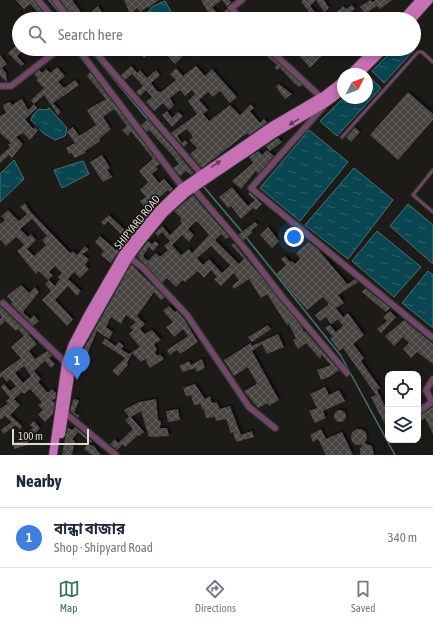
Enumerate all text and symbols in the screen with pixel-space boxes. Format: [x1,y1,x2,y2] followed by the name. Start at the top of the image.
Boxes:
[12,12,421,56] search box
[26,23,48,45] icon: search
[58,26,123,43] text: Search here
[337,68,373,104] north arrow
[288,118,300,125] one-way arrow
[211,160,222,168] one-way arrow
[112,193,162,251] street label: SHIPYARD ROAD
[284,227,304,247] your location
[64,347,90,380] pin: 1
[385,371,421,443] map controls
[385,371,421,407] button: locate
[385,407,421,443] button: layers
[12,427,89,446] scale bar
[18,430,43,442] text: 100 m
[16,471,62,491] text: Nearby
[54,520,125,537] text: বান্ধা বাজার
[26,530,32,545] text: 1
[388,530,417,545] text: 340 m
[54,540,153,555] text: Shop · Shipyard Road
[58,578,80,614] tab: Map
[195,578,236,614] tab: Directions
[351,578,375,614] tab: Saved

